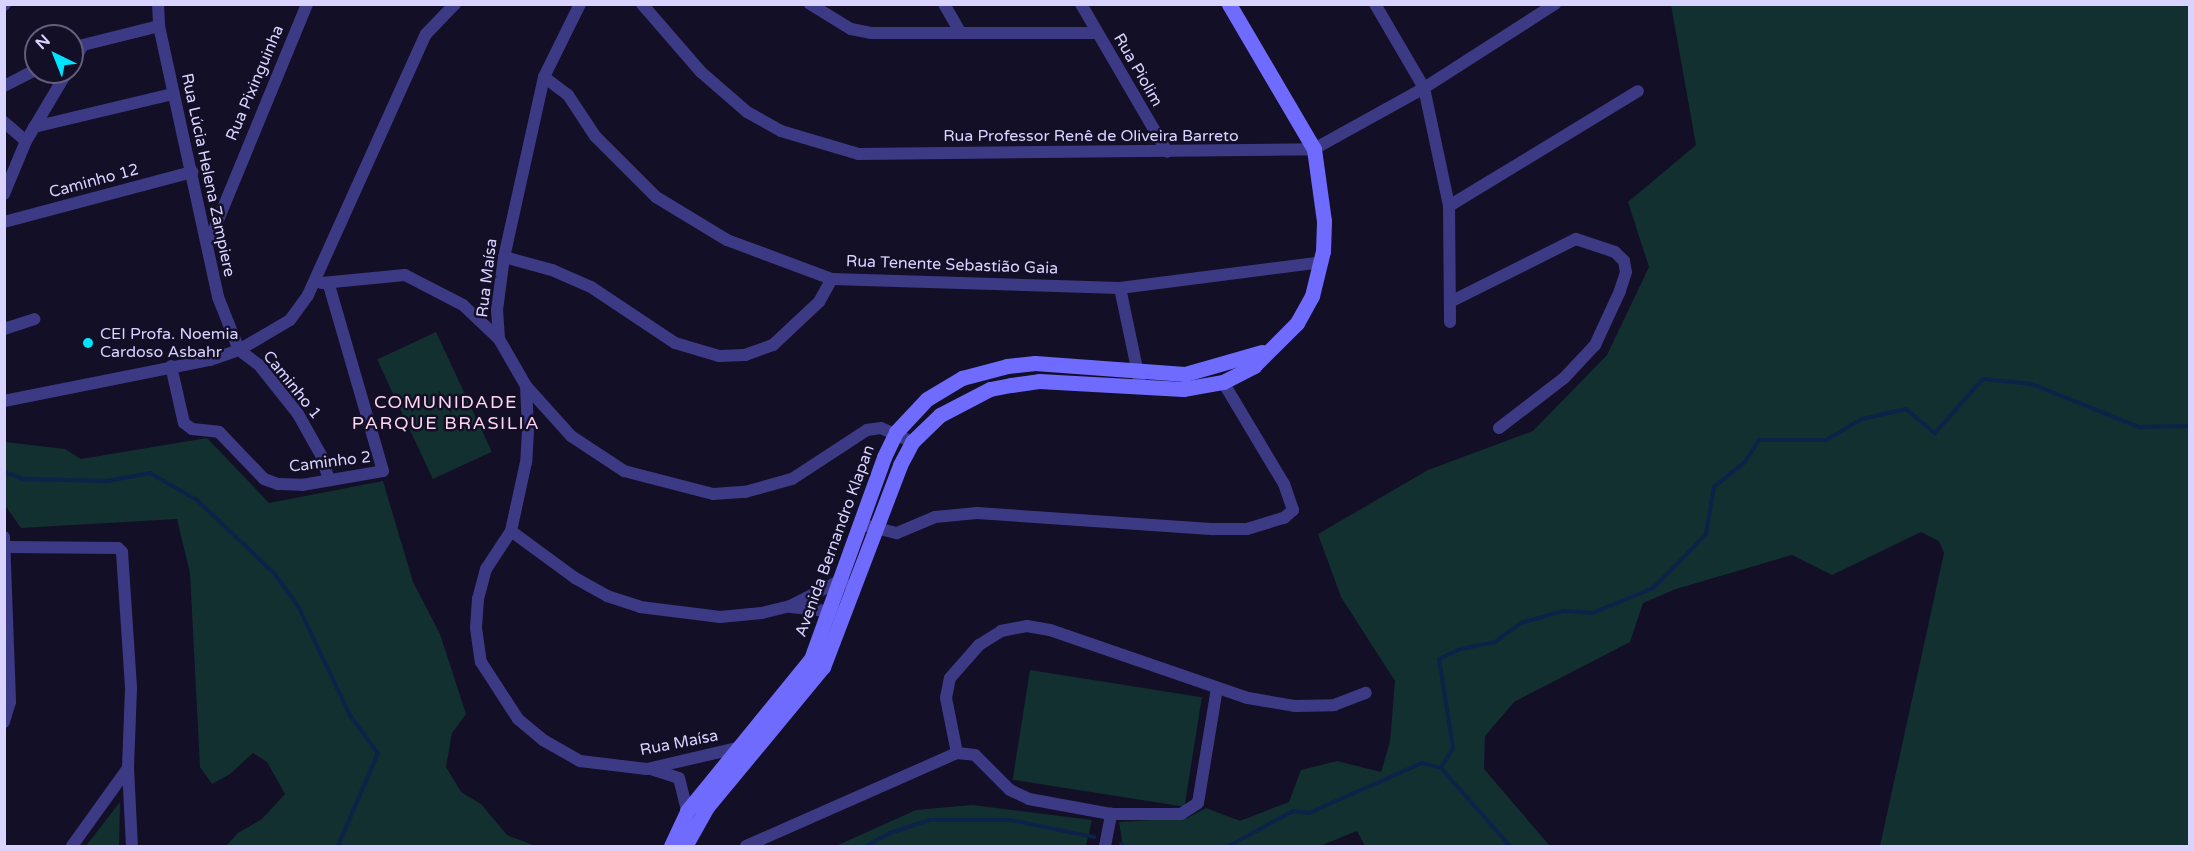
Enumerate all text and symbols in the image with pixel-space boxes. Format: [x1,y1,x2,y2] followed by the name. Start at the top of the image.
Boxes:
[222,22,288,144] street label: Rua Pixinguinha
[24,24,84,84] north arrow
[1109,30,1167,110] street label: Rua Piolim
[32,31,55,54] text: N
[177,71,239,279] street label: Rua Lúcia Helena Zampiere
[943,126,1239,146] street label: Rua Professor Renê de Oliveira Barreto
[47,160,141,202] street label: Caminho 12
[473,237,501,319] street label: Rua Maísa
[846,252,1058,278] street label: Rua Tenente Sebastião Gaia
[100,324,238,362] place label: CEI Profa. Noemia Cardoso Asbahr
[81,336,95,350] marker: CEI Profa. Noemia Cardoso Asbahr
[259,347,325,423] street label: Caminho 1
[352,392,540,434] district label: COMUNIDADE PARQUE BRASILIA
[791,442,879,640] street label: Avenida Bernandro Klapan
[288,447,372,477] street label: Caminho 2
[638,726,720,760] street label: Rua Maísa

